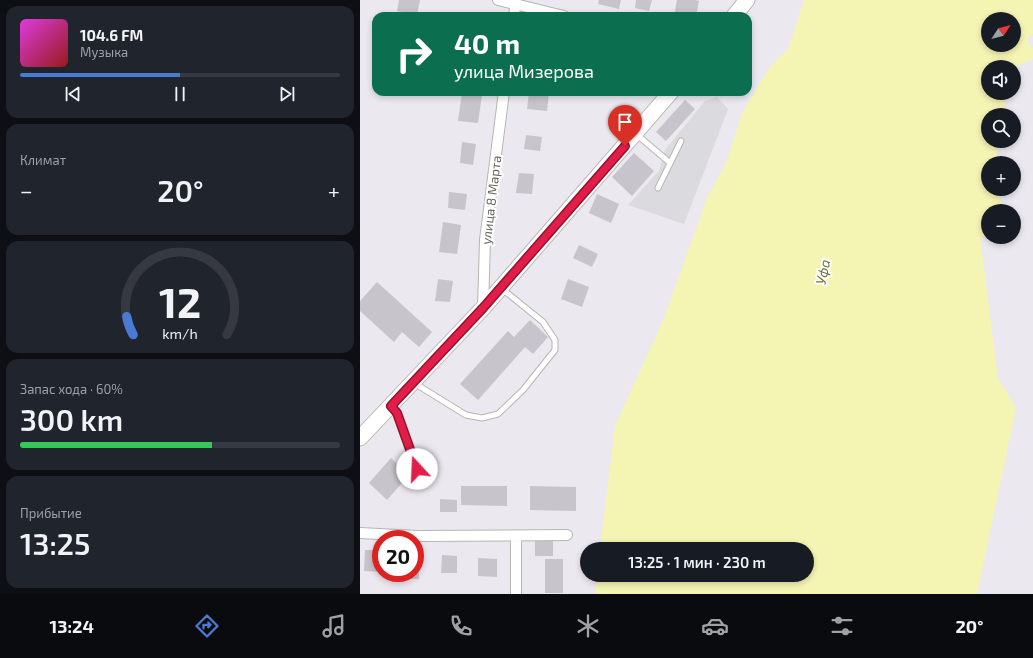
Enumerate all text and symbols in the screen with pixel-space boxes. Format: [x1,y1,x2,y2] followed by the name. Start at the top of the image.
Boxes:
[981,12,1021,52] north arrow
[981,12,1021,244] map controls
[80,26,143,44] text: 104.6 FM
[454,26,520,60] text: 40 m
[388,28,440,80] icon: right
[80,44,128,60] text: Музыка
[454,60,594,82] text: улица Мизерова
[981,60,1021,100] button: sound
[62,83,84,105] icon: previous
[169,83,191,105] icon: pause
[276,83,298,105] icon: next
[608,105,642,146] pin
[981,108,1021,148] button: search
[614,111,636,133] icon: arrive
[20,152,66,168] text: Климат
[478,155,504,245] street label: улица 8 Марта
[981,156,1021,196] button: +
[157,172,204,208] text: 20°
[20,177,33,203] text: −
[328,177,340,203] text: +
[981,204,1021,244] button: −
[812,258,833,286] water label: Уфа
[159,276,201,326] text: 12
[162,325,198,342] text: km/h
[20,381,123,397] text: Запас хода · 60%
[20,401,123,437] text: 300 km
[396,448,438,490] position arrow
[20,505,82,521] text: Прибытие
[20,525,90,561] text: 13:25
[372,530,424,582] speed limit sign: 20
[628,553,766,571] text: 13:25 · 1 мин · 230 m
[193,612,221,640] icon: directions
[320,612,348,640] icon: music
[447,612,475,640] icon: phone
[574,612,602,640] icon: climate
[701,612,729,640] icon: car
[828,612,856,640] icon: filters
[50,615,94,637] text: 13:24
[955,615,983,637] text: 20°

